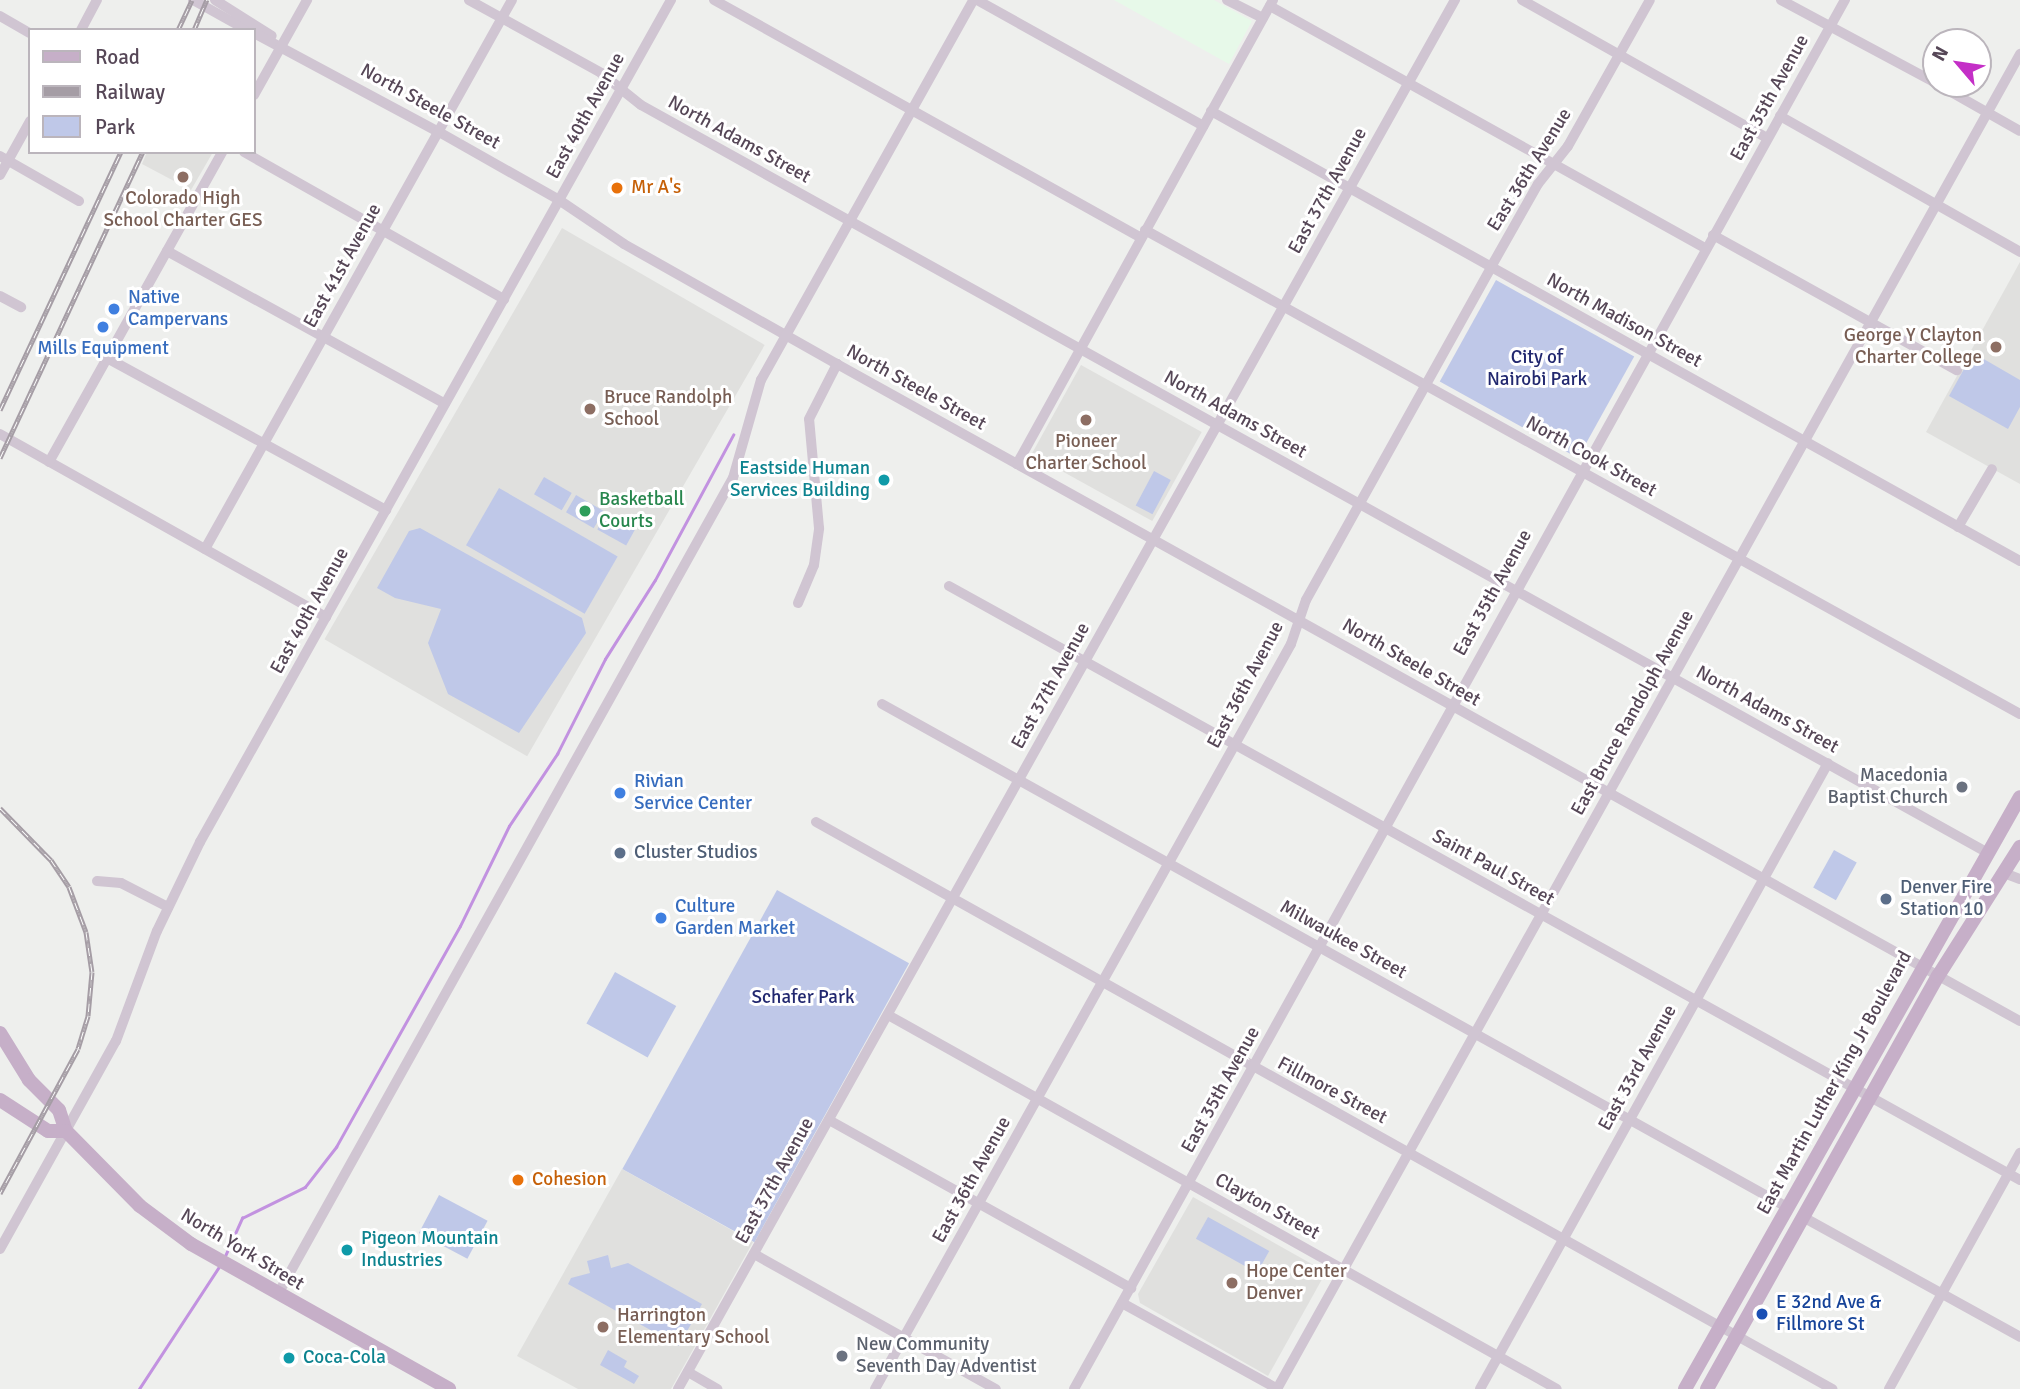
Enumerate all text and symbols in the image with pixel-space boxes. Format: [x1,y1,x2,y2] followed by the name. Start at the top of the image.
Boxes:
[28,28,256,154] legend
[1922,28,1992,98] north arrow
[1726,31,1814,165] street label: East 35th Avenue
[1927,42,1954,65] text: N
[95,44,140,70] text: Road
[542,49,630,183] street label: East 40th Avenue
[356,59,504,155] street label: North Steele Street
[95,79,165,105] text: Railway
[664,91,814,189] street label: North Adams Street
[1483,104,1577,236] street label: East 36th Avenue
[95,114,135,140] text: Park
[1284,124,1372,258] street label: East 37th Avenue
[175,169,191,185] marker: Colorado High School Charter GES
[631,177,681,199] place label: Mr A's
[609,180,625,196] marker: Mr A's
[104,188,262,232] place label: Colorado High School Charter GES
[299,200,387,332] street label: East 41st Avenue
[1543,269,1705,373] street label: North Madison Street
[128,287,228,331] place label: Native Campervans
[106,301,122,317] marker: Native Campervans
[95,319,111,335] marker: Mills Equipment
[1844,325,1982,369] place label: George Y Clayton Charter College
[37,338,169,360] place label: Mills Equipment
[1988,339,2004,355] marker: George Y Clayton Charter College
[842,340,990,436] street label: North Steele Street
[1487,347,1587,391] park label: City of Nairobi Park
[1160,366,1310,464] street label: North Adams Street
[604,387,732,431] place label: Bruce Randolph School
[582,401,598,417] marker: Bruce Randolph School
[1078,412,1094,428] marker: Pioneer Charter School
[1522,412,1660,502] street label: North Cook Street
[1025,431,1147,475] place label: Pioneer Charter School
[730,458,870,502] place label: Eastside Human Services Building
[876,472,892,488] marker: Eastside Human Services Building
[599,489,684,533] place label: Basketball Courts
[577,503,593,519] marker: Basketball Courts
[1449,526,1537,660] street label: East 35th Avenue
[266,544,354,678] street label: East 40th Avenue
[1567,606,1699,820] street label: East Bruce Randolph Avenue
[1338,614,1484,712] street label: North Steele Street
[1203,618,1289,752] street label: East 36th Avenue
[1007,619,1095,753] street label: East 37th Avenue
[1692,661,1842,759] street label: North Adams Street
[1828,765,1948,809] place label: Macedonia Baptist Church
[634,771,752,815] place label: Rivian Service Center
[1954,779,1970,795] marker: Macedonia Baptist Church
[612,785,628,801] marker: Rivian Service Center
[1428,825,1558,911] street label: Saint Paul Street
[634,842,758,864] place label: Cluster Studios
[612,845,628,861] marker: Cluster Studios
[1900,877,1992,921] place label: Denver Fire Station 10
[1878,891,1894,907] marker: Denver Fire Station 10
[675,896,795,940] place label: Culture Garden Market
[1276,896,1410,984] street label: Milwaukee Street
[653,910,669,926] marker: Culture Garden Market
[1753,947,1917,1219] street label: East Martin Luther King Jr Boulevard
[752,987,854,1009] park label: Schafer Park
[1594,1001,1682,1135] street label: East 33rd Avenue
[1177,1023,1265,1157] street label: East 35th Avenue
[1273,1053,1391,1129] street label: Fillmore Street
[928,1113,1016,1247] street label: East 36th Avenue
[731,1114,819,1248] street label: East 37th Avenue
[532,1169,607,1191] place label: Cohesion
[1211,1169,1323,1245] street label: Clayton Street
[510,1172,526,1188] marker: Cohesion
[176,1204,308,1296] street label: North York Street
[361,1228,499,1272] place label: Pigeon Mountain Industries
[339,1242,355,1258] marker: Pigeon Mountain Industries
[1246,1261,1347,1305] place label: Hope Center Denver
[1224,1275,1240,1291] marker: Hope Center Denver
[1776,1292,1881,1336] place label: E 32nd Ave & Fillmore St
[617,1305,770,1349] place label: Harrington Elementary School
[1754,1306,1770,1322] marker: E 32nd Ave & Fillmore St
[595,1319,611,1335] marker: Harrington Elementary School
[856,1334,1037,1378] place label: New Community Seventh Day Adventist
[303,1347,386,1369] place label: Coca-Cola
[834,1348,850,1364] marker: New Community Seventh Day Adventist
[281,1350,297,1366] marker: Coca-Cola

